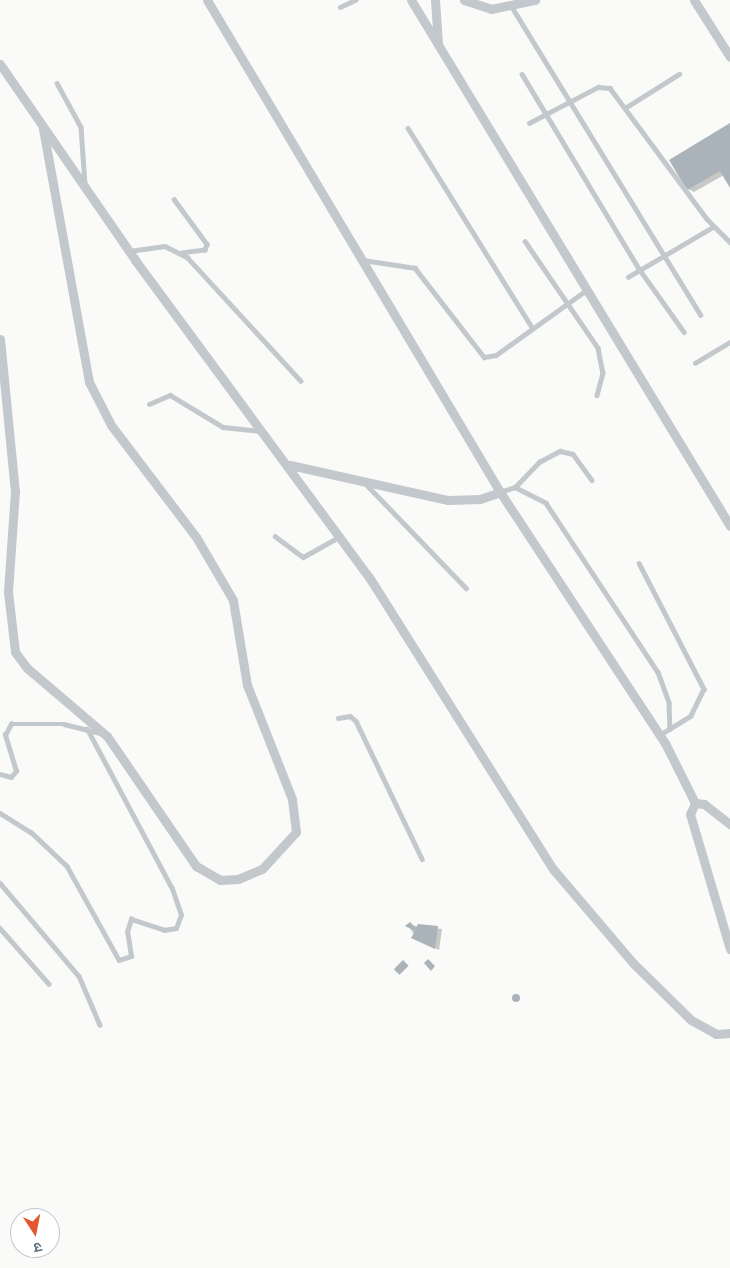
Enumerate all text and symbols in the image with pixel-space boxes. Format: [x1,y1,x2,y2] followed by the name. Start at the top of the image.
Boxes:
[10,1208,60,1258] north arrow
[32,1238,43,1256] text: उ

